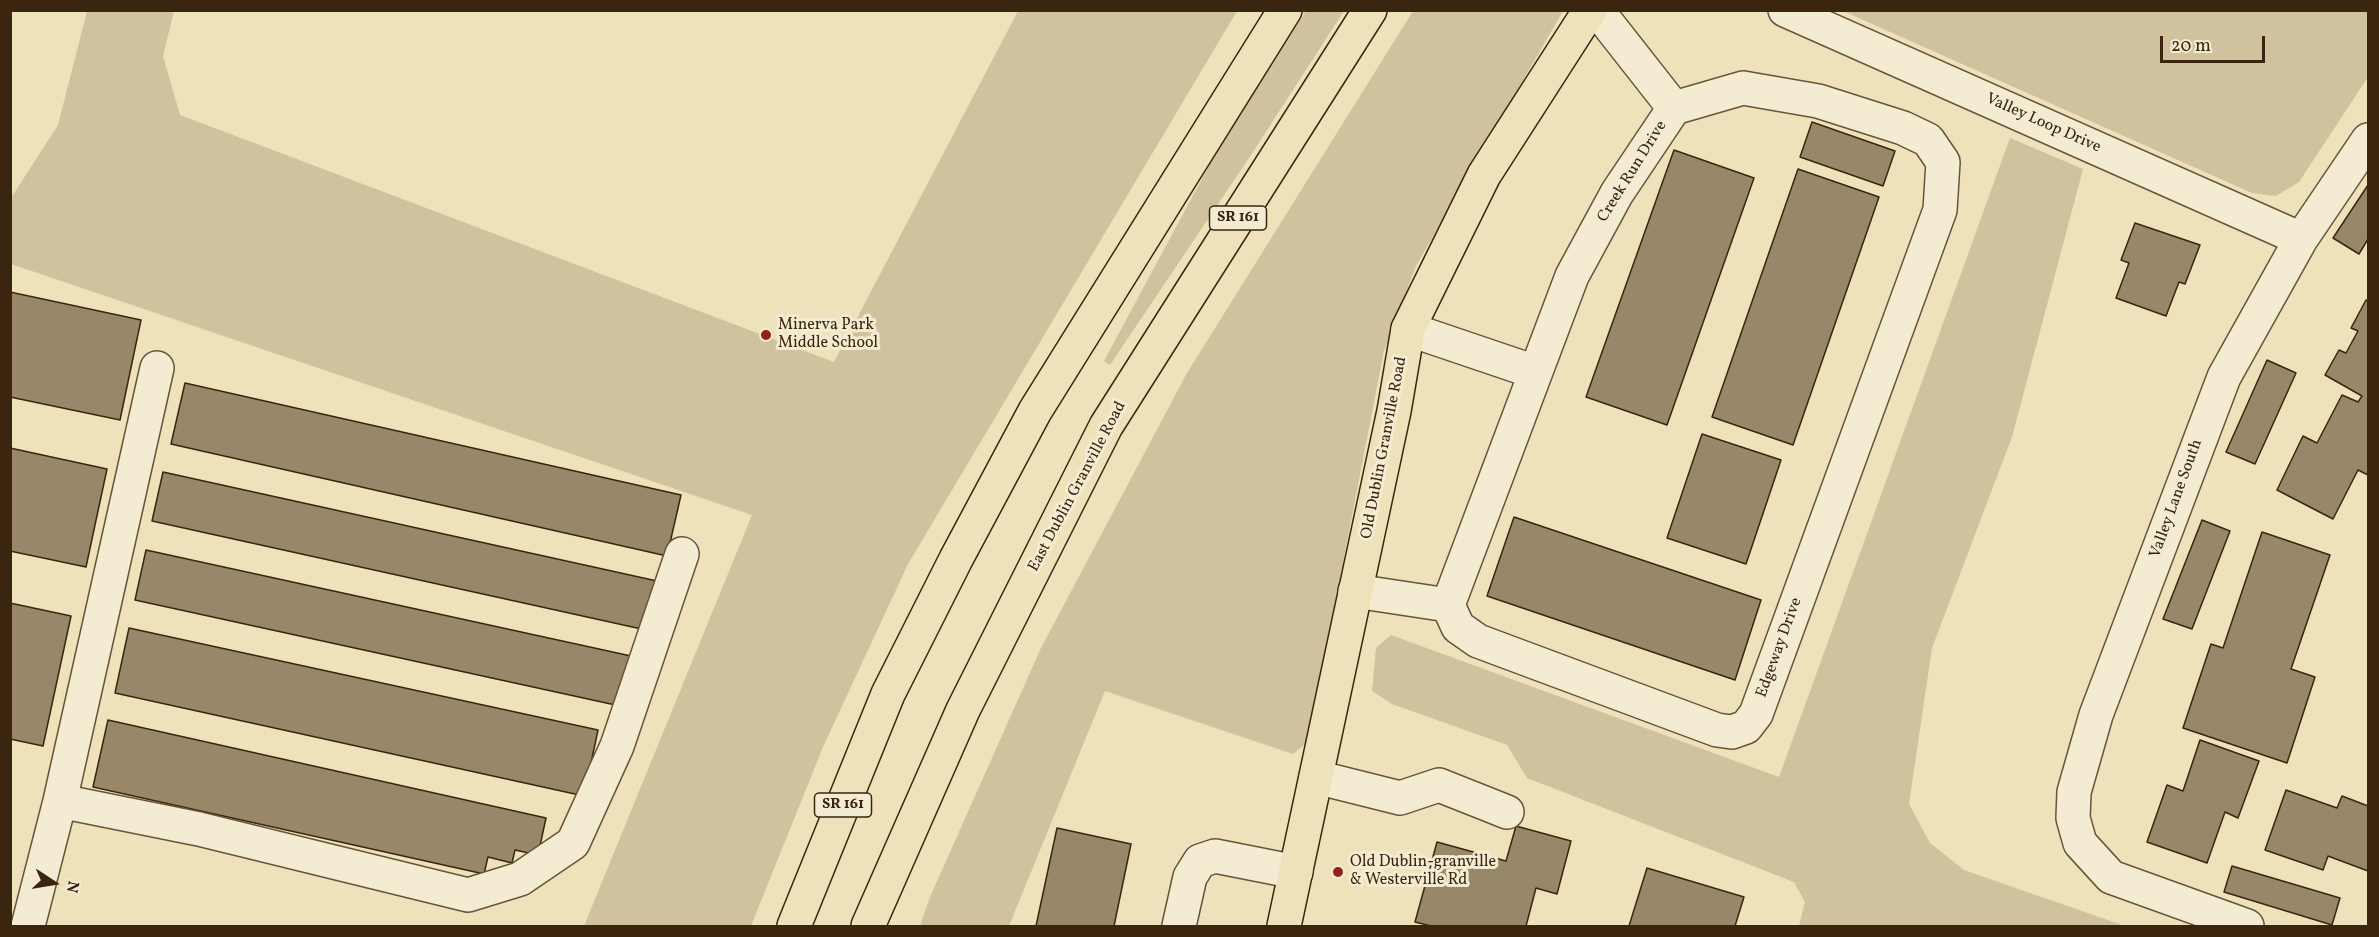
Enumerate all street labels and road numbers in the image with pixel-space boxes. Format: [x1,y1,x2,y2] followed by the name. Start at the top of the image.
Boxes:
[1983,90,2103,158] street label: Valley Loop Drive
[1594,118,1672,226] street label: Creek Run Drive
[1210,206,1266,230] road number: SR 161
[1358,355,1412,541] street label: Old Dublin Granville Road
[1025,399,1131,575] street label: East Dublin Granville Road
[2147,437,2207,561] street label: Valley Lane South
[1753,595,1807,701] street label: Edgeway Drive
[814,793,872,817] road number: SR 161

